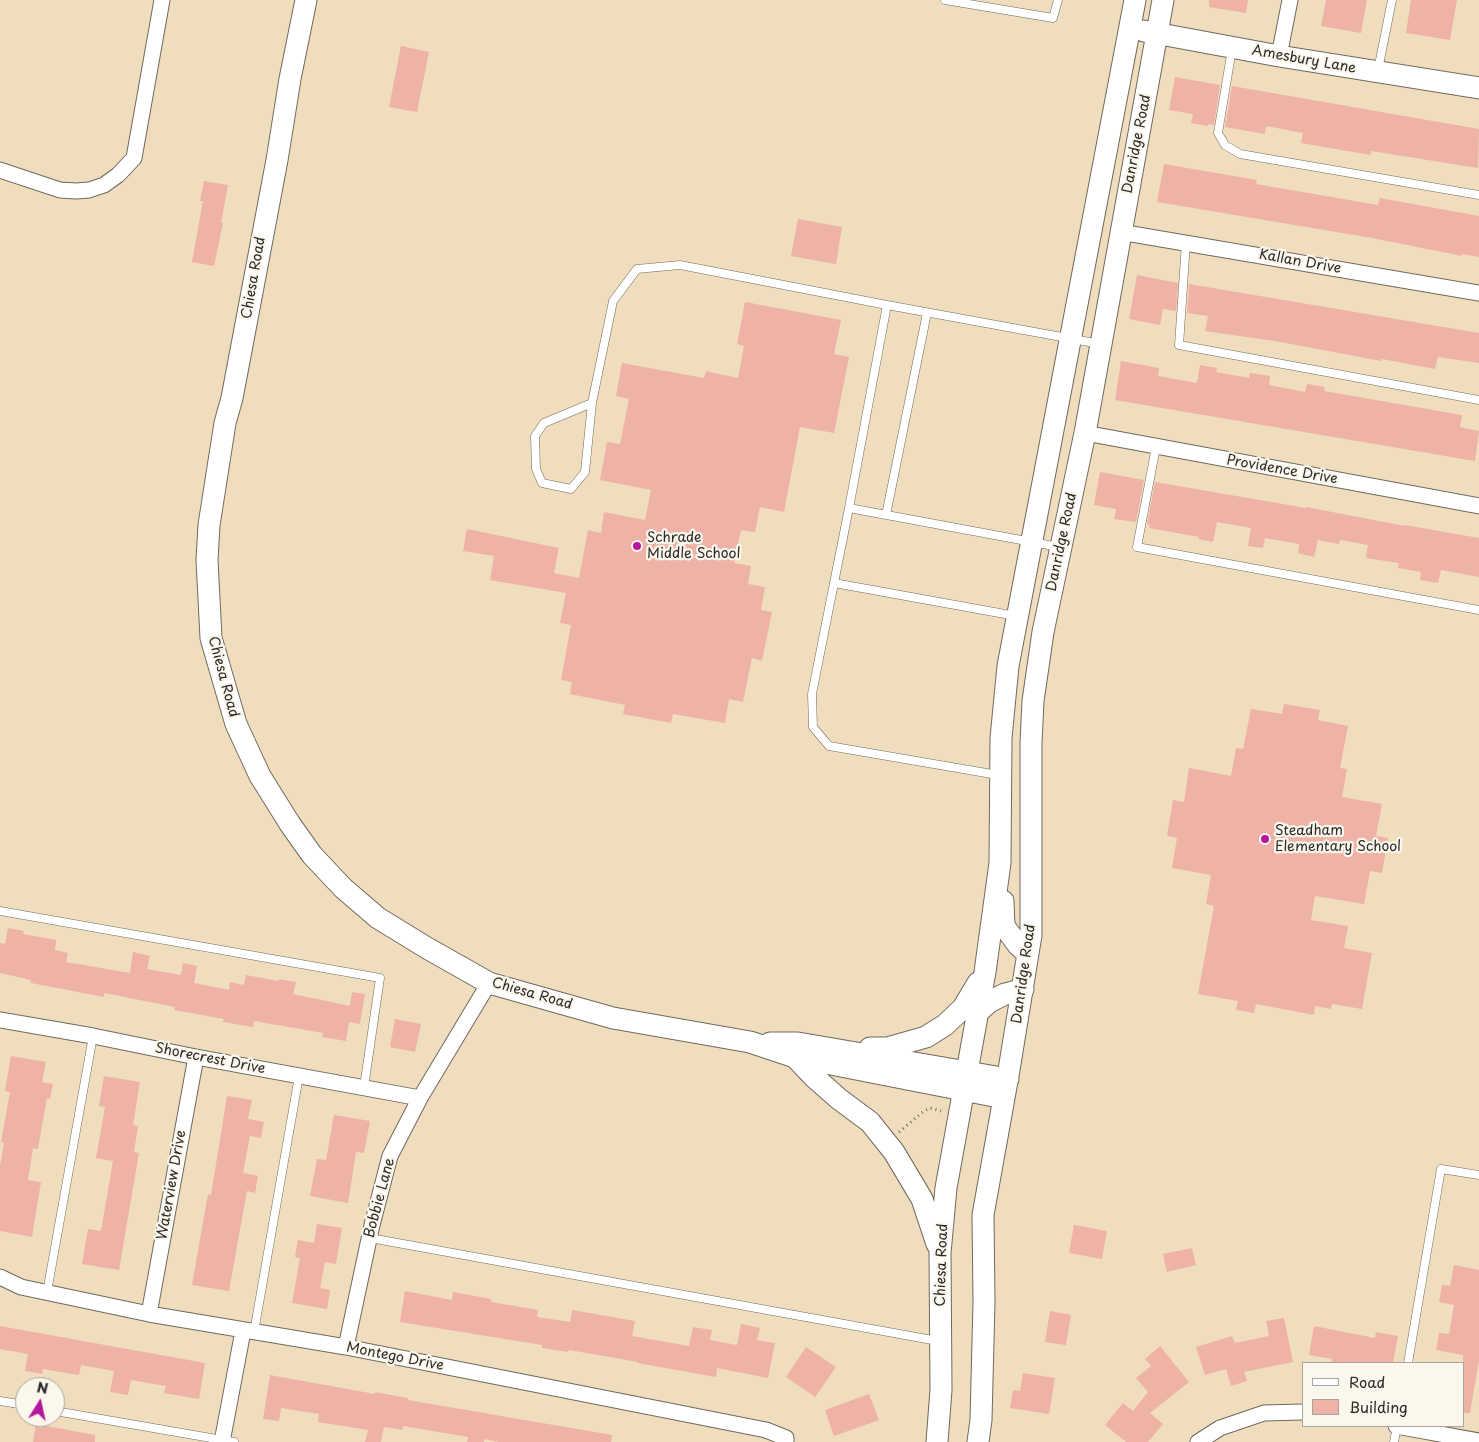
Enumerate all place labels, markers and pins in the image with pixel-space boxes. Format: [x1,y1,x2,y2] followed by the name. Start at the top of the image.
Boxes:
[647,530,740,562] place label: Schrade Middle School
[631,540,643,552] marker: Schrade Middle School
[1275,823,1401,856] place label: Steadham Elementary School
[1259,833,1271,845] marker: Steadham Elementary School

